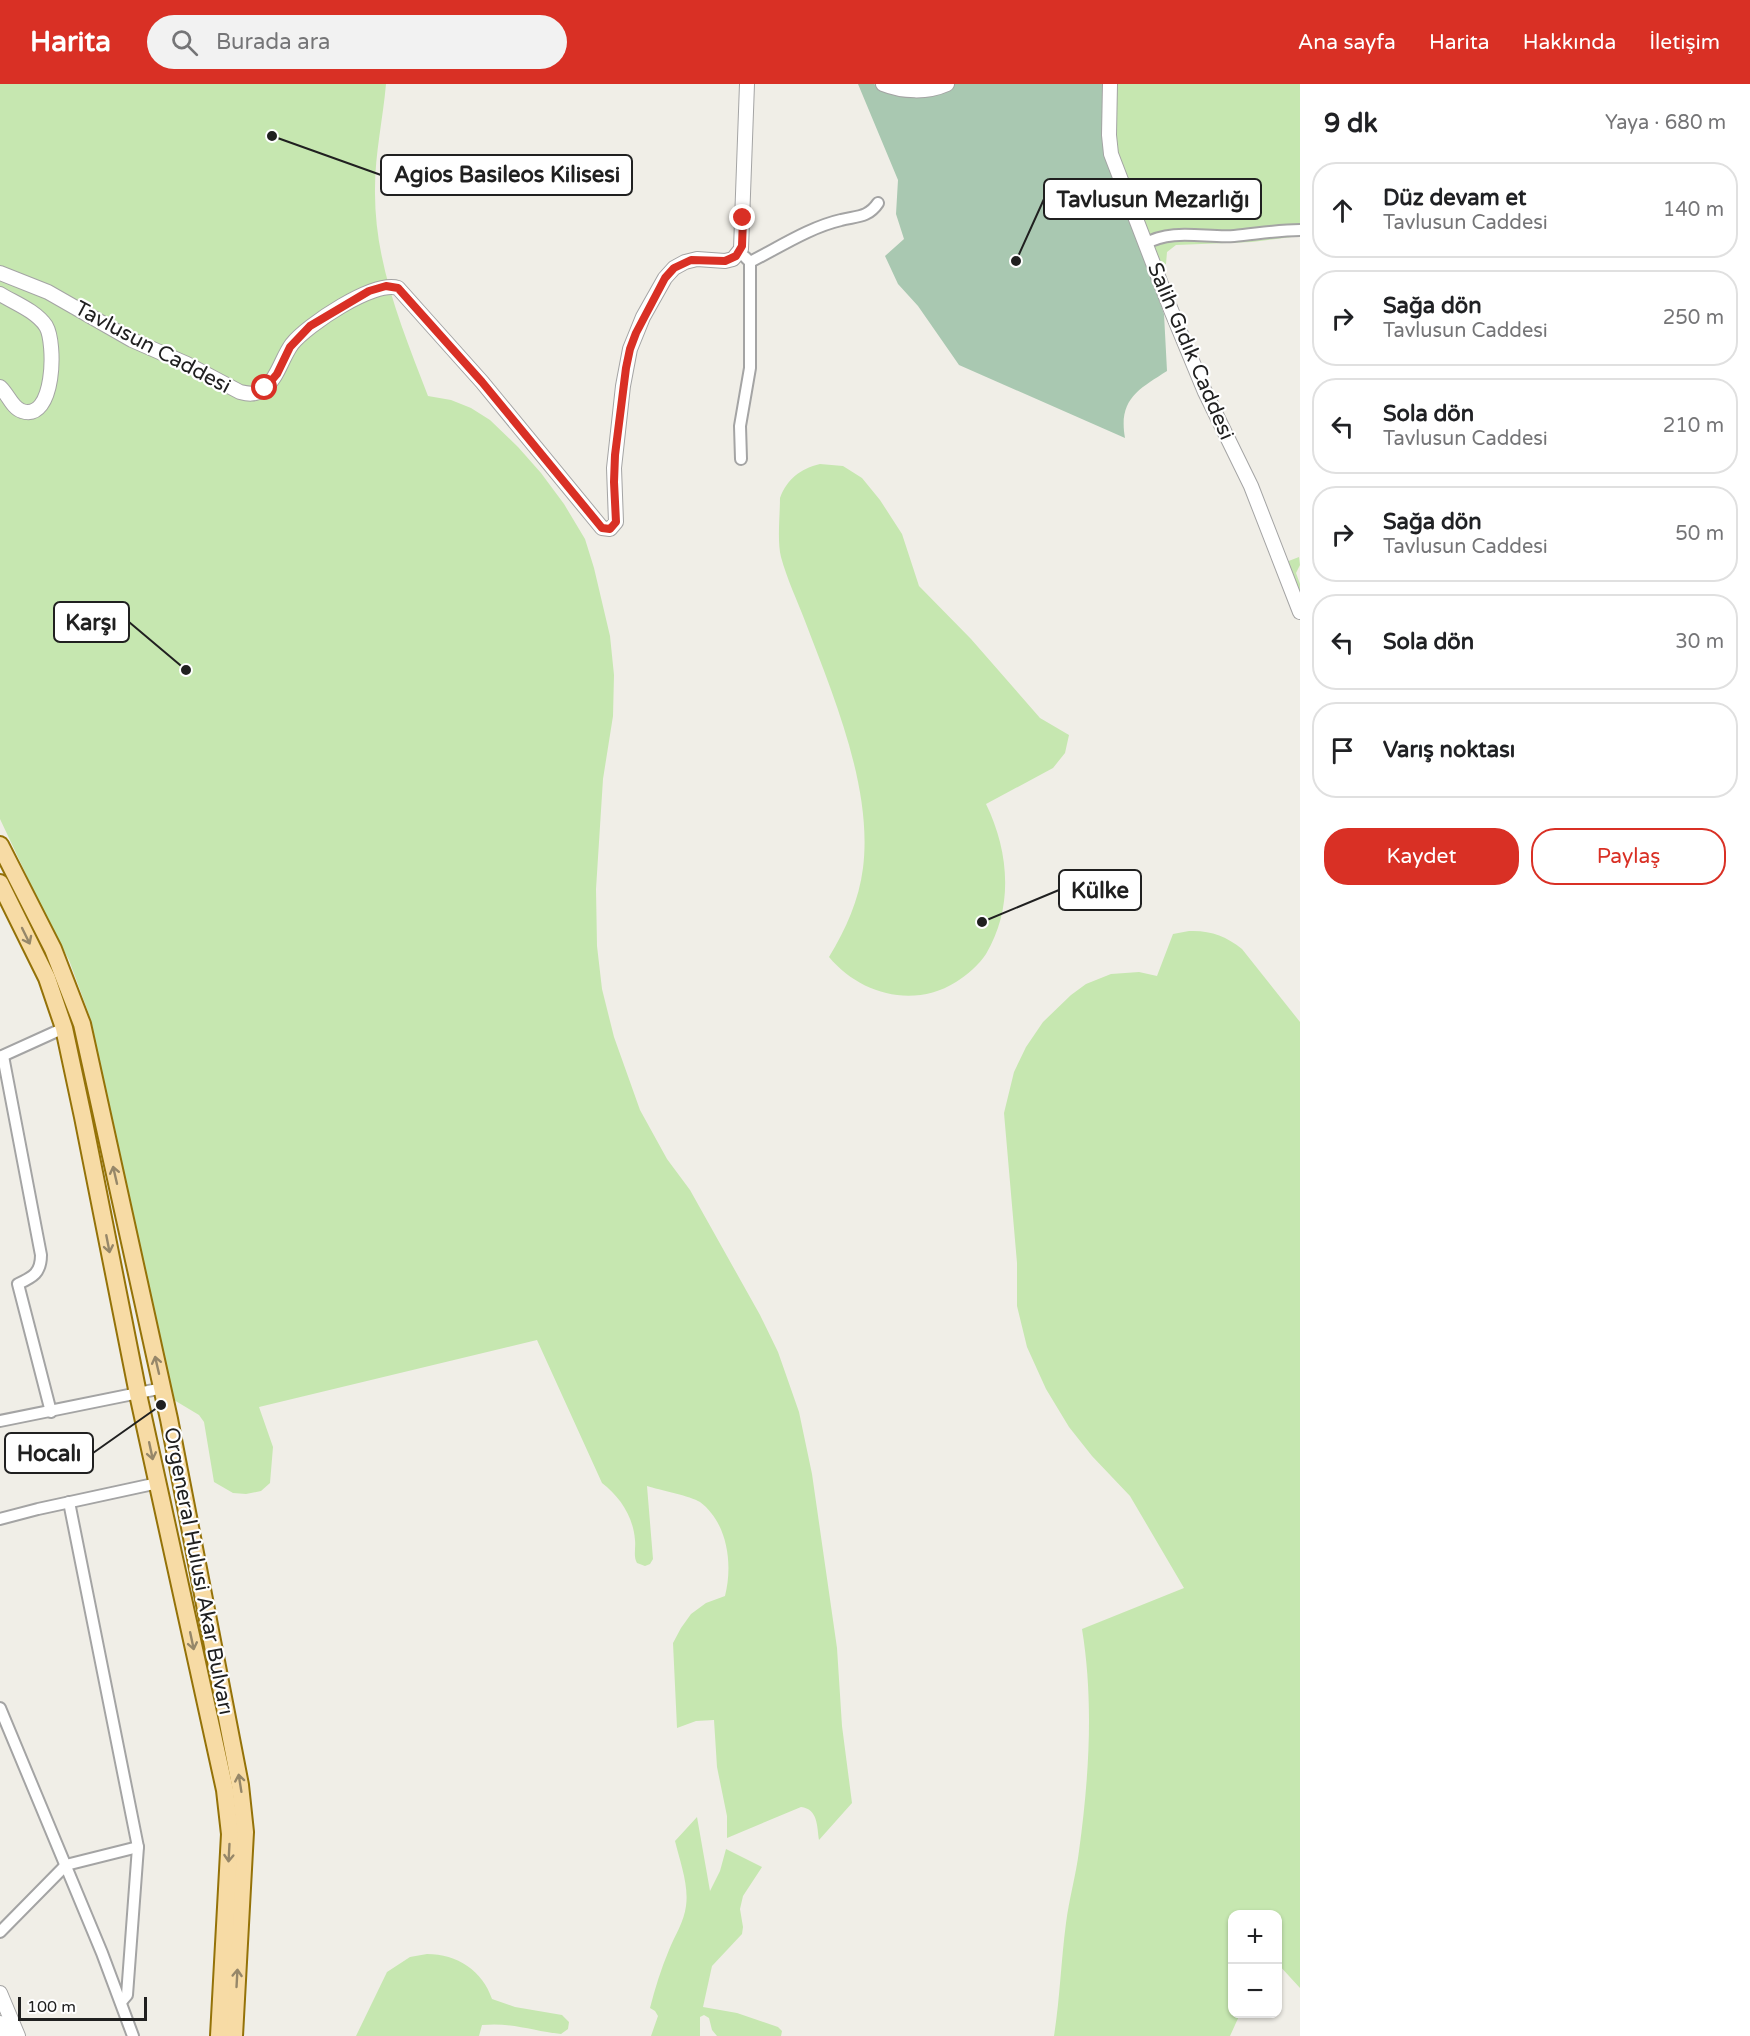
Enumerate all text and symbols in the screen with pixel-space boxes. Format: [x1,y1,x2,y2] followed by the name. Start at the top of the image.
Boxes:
[147,15,567,69] search box
[30,25,111,59] text: Harita
[168,26,201,59] icon: search
[216,29,330,55] text: Burada ara
[1298,30,1396,55] text: Ana sayfa
[1429,30,1490,55] text: Harita
[1523,30,1616,55] text: Hakkında
[1649,30,1720,55] text: İletişim
[1324,108,1378,139] text: 9 dk
[1605,111,1726,135] text: Yaya · 680 m
[381,155,632,195] callout: Agios Basileos Kilisesi
[394,162,620,188] text: Agios Basileos Kilisesi
[1044,179,1261,219] callout: Tavlusun Mezarlığı
[1383,185,1526,211] text: Düz devam et
[1056,187,1249,213] text: Tavlusun Mezarlığı
[1326,194,1359,227] icon: ahead
[1663,198,1724,222] text: 140 m
[729,204,755,230] route end
[1383,211,1548,235] text: Tavlusun Caddesi
[1142,259,1239,444] street label: Salih Gıdık Caddesi
[1383,293,1482,319] text: Sağa dön
[70,296,235,399] street label: Tavlusun Caddesi
[1326,302,1359,335] icon: right
[1663,306,1724,330] text: 250 m
[1383,319,1548,343] text: Tavlusun Caddesi
[251,374,277,400] route start
[1383,401,1474,427] text: Sola dön
[1326,410,1359,443] icon: left
[1663,414,1724,438] text: 210 m
[1383,427,1548,451] text: Tavlusun Caddesi
[1383,509,1482,535] text: Sağa dön
[1326,518,1359,551] icon: right
[1675,522,1724,546] text: 50 m
[1383,535,1548,559] text: Tavlusun Caddesi
[54,602,129,642] callout: Karşı
[65,610,117,636] text: Karşı
[1326,626,1359,659] icon: left
[1383,629,1474,655] text: Sola dön
[1675,630,1724,654] text: 30 m
[1326,734,1359,767] icon: arrive
[1383,737,1515,763] text: Varış noktası
[1324,828,1519,885] button: Kaydet
[1531,828,1726,885] button: Paylaş
[1059,870,1141,910] callout: Külke
[1071,878,1129,904] text: Külke
[20,926,32,944] one-way arrow
[109,1165,120,1185] one-way arrow
[103,1234,114,1254] one-way arrow
[151,1356,163,1375] one-way arrow
[158,1425,239,1717] street label: Orgeneral Hulusi Akar Bulvarı
[5,1433,93,1473] callout: Hocalı
[146,1440,157,1460] one-way arrow
[17,1441,81,1467] text: Hocalı
[187,1631,198,1651] one-way arrow
[234,1774,245,1793] one-way arrow
[223,1843,234,1863] one-way arrow
[1228,1910,1282,2018] map controls
[1228,1910,1282,1964] button: +
[1228,1964,1282,2018] button: −
[232,1968,243,1988] one-way arrow
[18,1994,147,2022] scale bar
[27,1997,76,2017] text: 100 m

